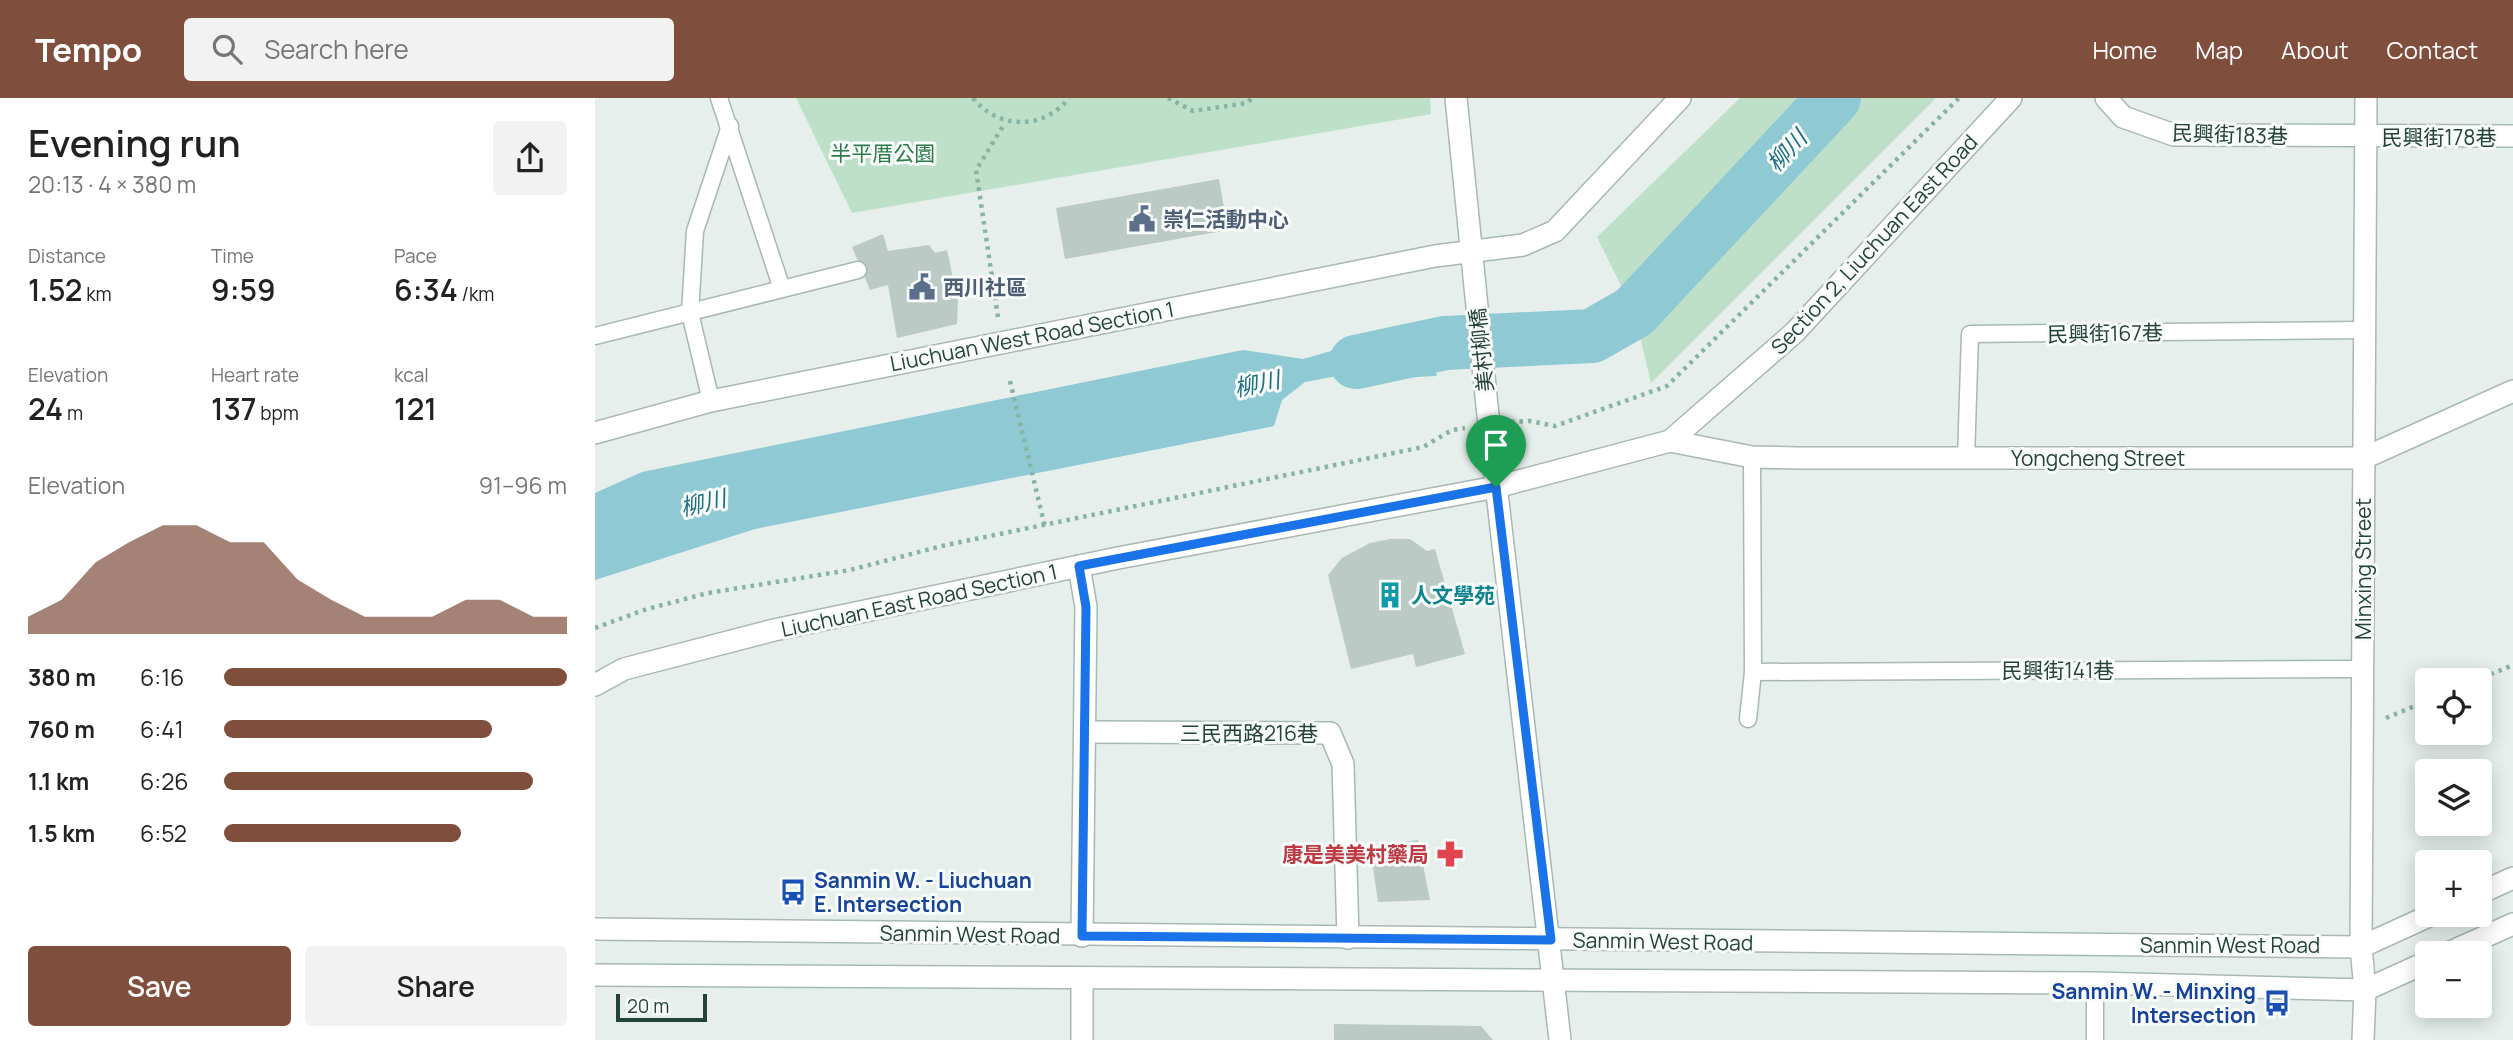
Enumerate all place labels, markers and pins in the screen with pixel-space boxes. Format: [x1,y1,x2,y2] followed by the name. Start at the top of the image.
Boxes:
[1127,204,1157,234] public building icon: 崇仁活動中心
[1163,205,1289,233] place label: 崇仁活動中心
[907,272,937,302] public building icon: 西川社區
[943,273,1027,301] place label: 西川社區
[1466,415,1526,487] pin
[1375,580,1405,610] building icon: 人文學苑
[1411,581,1495,609] place label: 人文學苑
[1435,839,1465,869] pharmacy icon: 康是美美村藥局
[1282,840,1429,868] place label: 康是美美村藥局
[814,866,1032,918] place label: Sanmin W. - Liuchuan E. Intersection
[778,877,808,907] bus stop icon: Sanmin W. - Liuchuan E. Intersection
[2051,977,2256,1029] place label: Sanmin W. - Minxing Intersection
[2262,988,2292,1018] bus stop icon: Sanmin W. - Minxing Intersection

